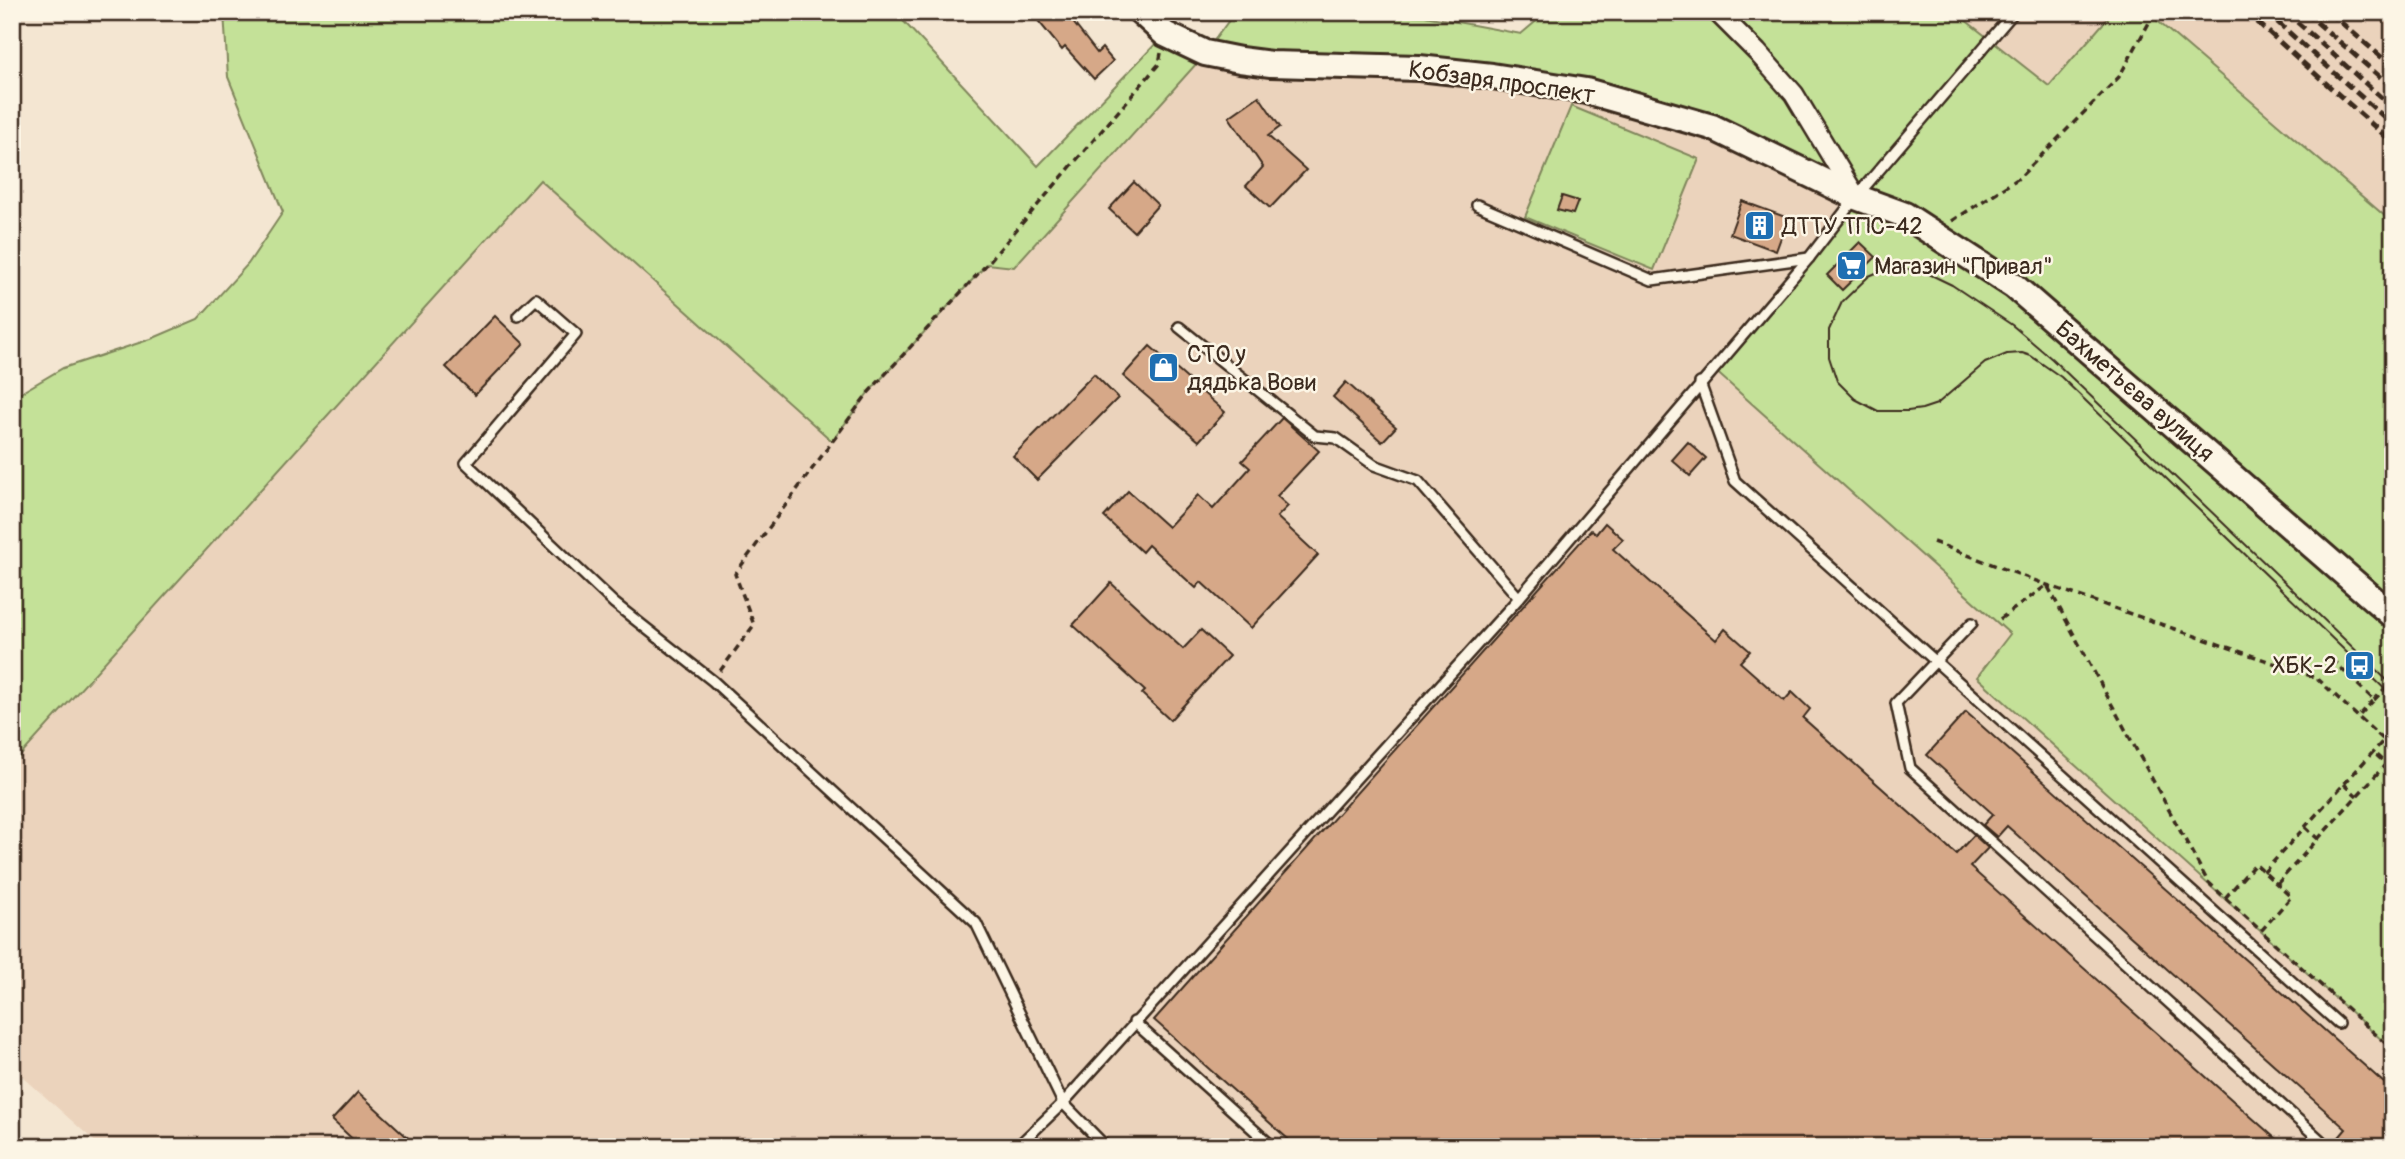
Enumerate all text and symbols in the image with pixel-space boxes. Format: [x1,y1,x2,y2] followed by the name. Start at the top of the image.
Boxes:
[1407,55,1597,110] street label: Кобзаря проспект
[1742,209,1776,243] building icon: ДТТУ ТПС-42
[1781,212,1923,241] place label: ДТТУ ТПС-42
[1834,249,1868,283] supermarket icon: Магазин "Привал"
[1874,252,2053,281] place label: Магазин "Привал"
[2049,314,2220,468] street label: Бахметьєва вулиця
[1187,340,1316,397] place label: СТО у дядька Вови
[1147,351,1181,385] shop icon: СТО у дядька Вови
[2343,648,2377,682] bus stop icon: ХБК-2
[2272,651,2337,680] place label: ХБК-2

